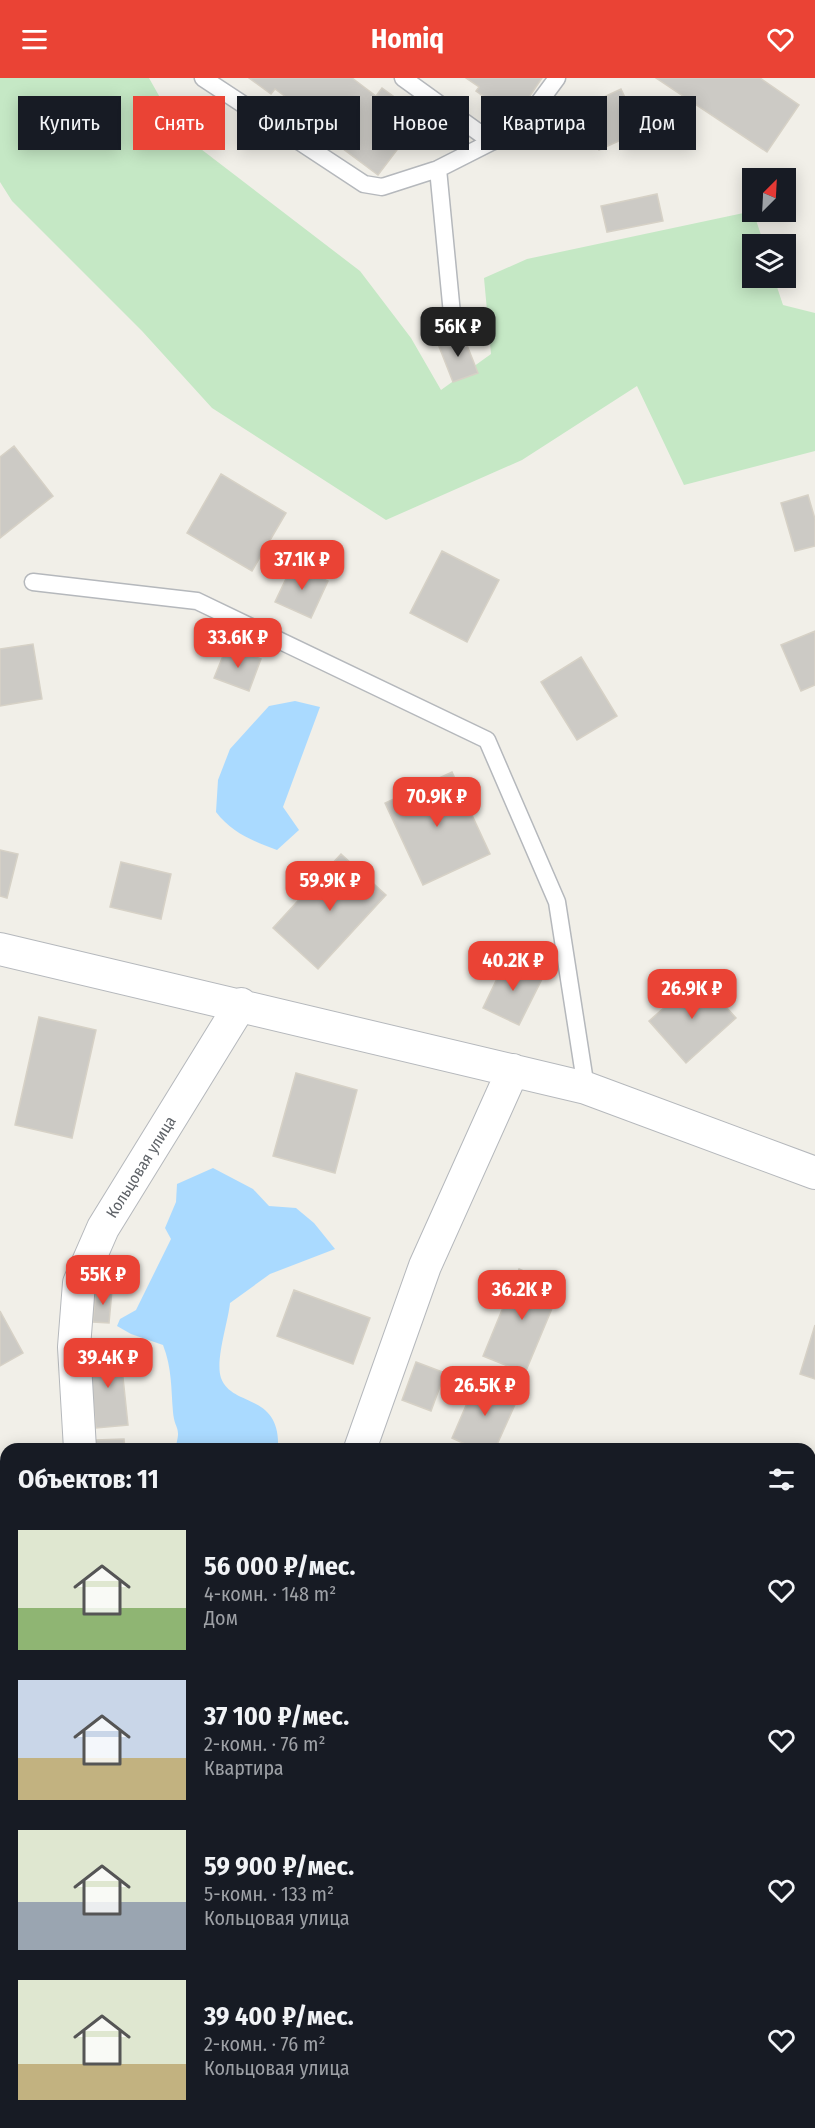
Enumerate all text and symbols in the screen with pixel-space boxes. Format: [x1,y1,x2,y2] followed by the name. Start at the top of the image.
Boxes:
[18,23,51,56] icon: menu
[371,23,444,55] text: Homiq
[764,23,797,56] icon: heart
[18,96,121,150] chip: Купить
[133,96,225,150] chip: Снять
[237,96,360,150] chip: Фильтры
[372,96,469,150] chip: Новое
[481,96,607,150] chip: Квартира
[619,96,696,150] chip: Дом
[742,168,796,222] north arrow
[742,168,796,288] map controls
[742,234,796,288] button: layers
[416,307,500,358] pin: 56K ₽
[435,314,481,338] text: 56K ₽
[247,540,357,591] pin: 37.1K ₽
[274,547,330,571] text: 37.1K ₽
[183,618,293,669] pin: 33.6K ₽
[208,625,268,649] text: 33.6K ₽
[382,777,492,828] pin: 70.9K ₽
[407,784,467,808] text: 70.9K ₽
[275,861,385,912] pin: 59.9K ₽
[300,868,360,892] text: 59.9K ₽
[458,941,568,992] pin: 40.2K ₽
[482,948,544,972] text: 40.2K ₽
[637,969,747,1020] pin: 26.9K ₽
[662,976,722,1000] text: 26.9K ₽
[102,1112,180,1221] street label: Кольцовая улица
[61,1255,145,1306] pin: 55K ₽
[80,1262,126,1286] text: 55K ₽
[467,1270,577,1321] pin: 36.2K ₽
[492,1277,552,1301] text: 36.2K ₽
[53,1338,163,1389] pin: 39.4K ₽
[78,1345,138,1369] text: 39.4K ₽
[430,1366,540,1417] pin: 26.5K ₽
[455,1373,515,1397] text: 26.5K ₽
[765,1463,798,1496] icon: filters
[18,1464,159,1495] text: Объектов: 11
[204,1551,355,1582] text: 56 000 ₽/мес.
[66,1554,138,1626] icon: home
[765,1574,798,1607] icon: heart
[204,1582,336,1606] text: 4-комн. · 148 m²
[204,1606,238,1630] text: Дом
[204,1701,349,1732] text: 37 100 ₽/мес.
[66,1704,138,1776] icon: home
[765,1724,798,1757] icon: heart
[204,1732,325,1756] text: 2-комн. · 76 m²
[204,1756,284,1780] text: Квартира
[204,1851,354,1882] text: 59 900 ₽/мес.
[66,1854,138,1926] icon: home
[765,1874,798,1907] icon: heart
[204,1882,334,1906] text: 5-комн. · 133 m²
[204,1906,350,1930] text: Кольцовая улица
[204,2001,354,2032] text: 39 400 ₽/мес.
[66,2004,138,2076] icon: home
[765,2024,798,2057] icon: heart
[204,2032,325,2056] text: 2-комн. · 76 m²
[204,2056,350,2080] text: Кольцовая улица

